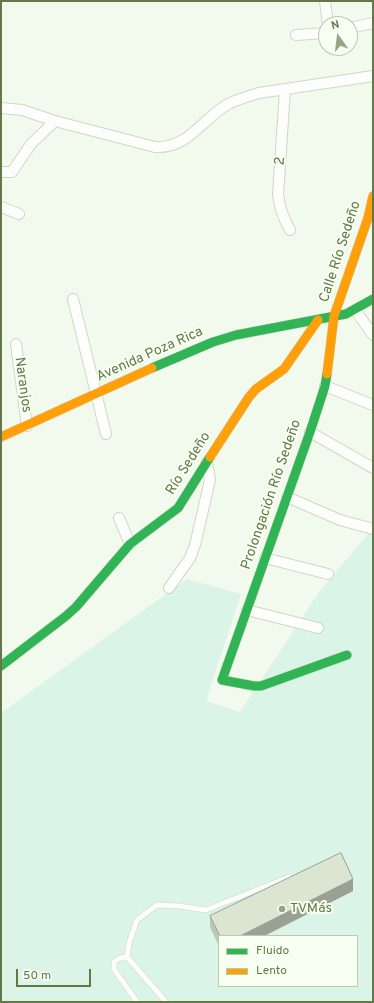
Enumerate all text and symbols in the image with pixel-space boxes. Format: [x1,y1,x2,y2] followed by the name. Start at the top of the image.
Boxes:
[318,16,358,56] north arrow
[330,18,341,33] text: N
[272,156,290,166] street label: 2
[317,199,365,305] street label: Calle Río Sedeño
[94,324,206,386] street label: Avenida Poza Rica
[10,356,34,414] street label: Naranjos
[238,418,306,572] street label: Prolongación Río Sedeño
[163,429,215,499] street label: Río Sedeño
[290,901,332,917] place label: TVMás
[277,904,287,914] marker: TVMás
[218,935,358,987] legend
[256,943,289,959] text: Fluido
[18,961,93,987] scale bar
[256,963,287,979] text: Lento
[23,968,51,984] text: 50 m

